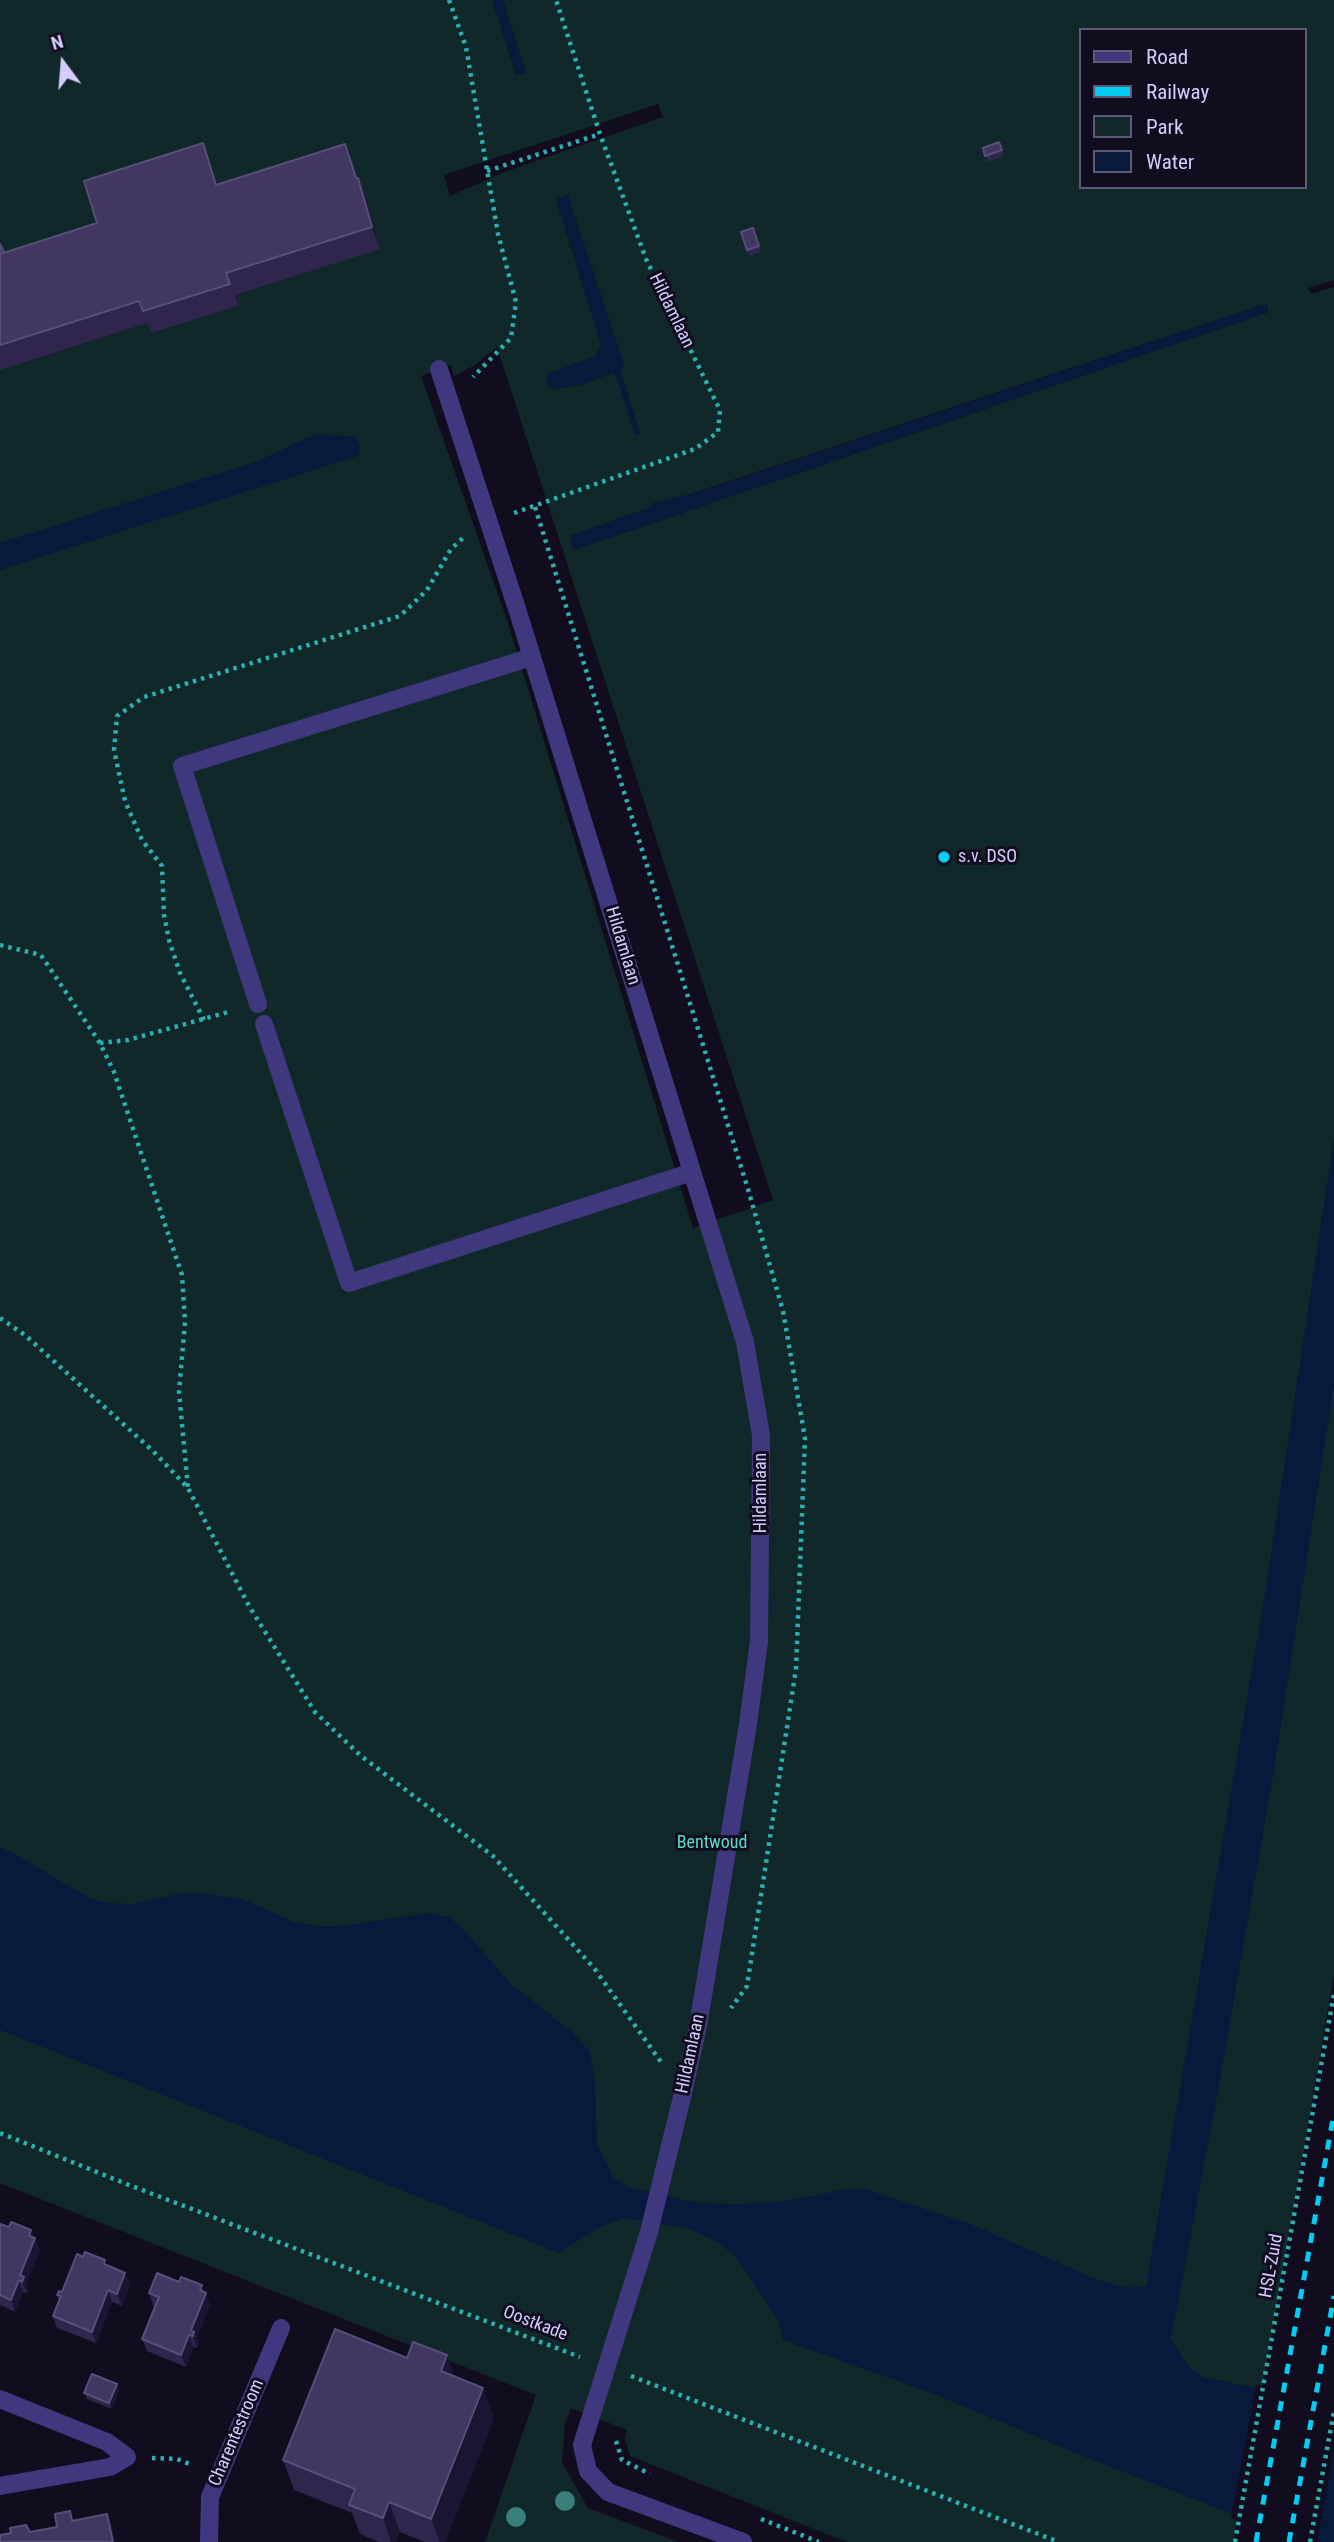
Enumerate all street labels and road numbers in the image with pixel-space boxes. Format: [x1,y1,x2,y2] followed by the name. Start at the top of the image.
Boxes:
[644,270,698,352] street label: Hildamlaan
[600,904,644,988] street label: Hildamlaan
[750,1453,772,1533] street label: Hildamlaan
[672,2012,710,2096] street label: Hildamlaan
[1256,2232,1288,2300] street label: HSL-Zuid
[500,2302,570,2346] street label: Oostkade
[205,2376,269,2490] street label: Charentestroom

